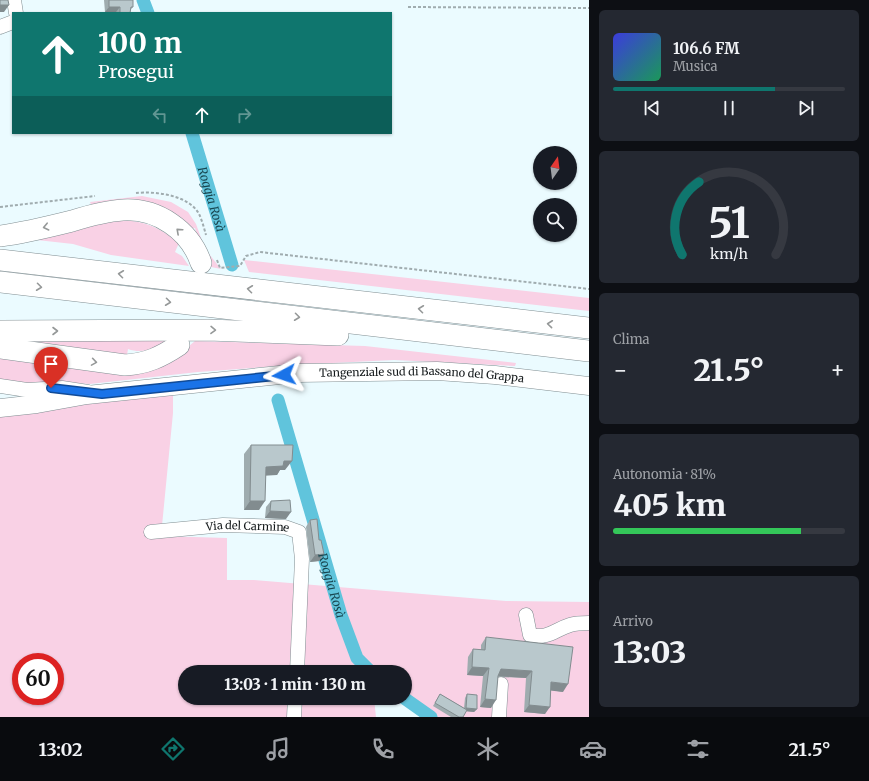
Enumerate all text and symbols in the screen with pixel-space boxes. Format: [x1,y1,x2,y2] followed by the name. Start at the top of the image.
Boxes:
[98,25,182,61] text: 100 m
[32,28,84,80] icon: ahead
[673,39,739,58] text: 106.6 FM
[673,58,718,75] text: Musica
[98,60,174,83] text: Prosegui
[641,97,663,119] icon: previous
[718,97,740,119] icon: pause
[795,97,817,119] icon: next
[149,104,171,126] icon: left
[191,104,213,126] icon: ahead
[233,104,255,126] icon: right
[533,146,577,190] north arrow
[533,146,577,242] map controls
[195,165,229,233] water label: Roggia Rosà
[708,197,750,249] text: 51
[533,198,577,242] button: search
[43,223,49,231] one-way arrow
[177,228,184,235] one-way arrow
[710,245,748,263] text: km/h
[118,270,124,279] one-way arrow
[36,282,42,291] one-way arrow
[247,285,253,294] one-way arrow
[165,297,171,306] one-way arrow
[418,305,424,314] one-way arrow
[294,312,300,321] one-way arrow
[547,319,553,328] one-way arrow
[210,326,216,334] one-way arrow
[52,327,58,335] one-way arrow
[613,331,650,348] text: Clima
[34,347,68,388] pin
[694,351,764,389] text: 21.5°
[40,353,62,375] icon: arrive
[263,354,305,396] position arrow
[613,356,628,384] text: −
[830,356,845,384] text: +
[91,357,97,365] one-way arrow
[319,364,525,385] street label: Tangenziale sud di Bassano del Grappa
[613,466,716,483] text: Autonomia · 81%
[613,486,726,524] text: 405 km
[204,518,292,535] street label: Via del Carmine
[316,551,349,620] water label: Roggia Rosà
[613,613,653,630] text: Arrivo
[613,633,686,671] text: 13:03
[12,653,64,705] speed limit sign: 60
[224,675,366,694] text: 13:03 · 1 min · 130 m
[159,735,187,763] icon: directions
[264,735,292,763] icon: music
[369,735,397,763] icon: phone
[474,735,502,763] icon: climate
[579,735,607,763] icon: car
[684,735,712,763] icon: filters
[38,738,83,761] text: 13:02
[789,738,831,761] text: 21.5°

